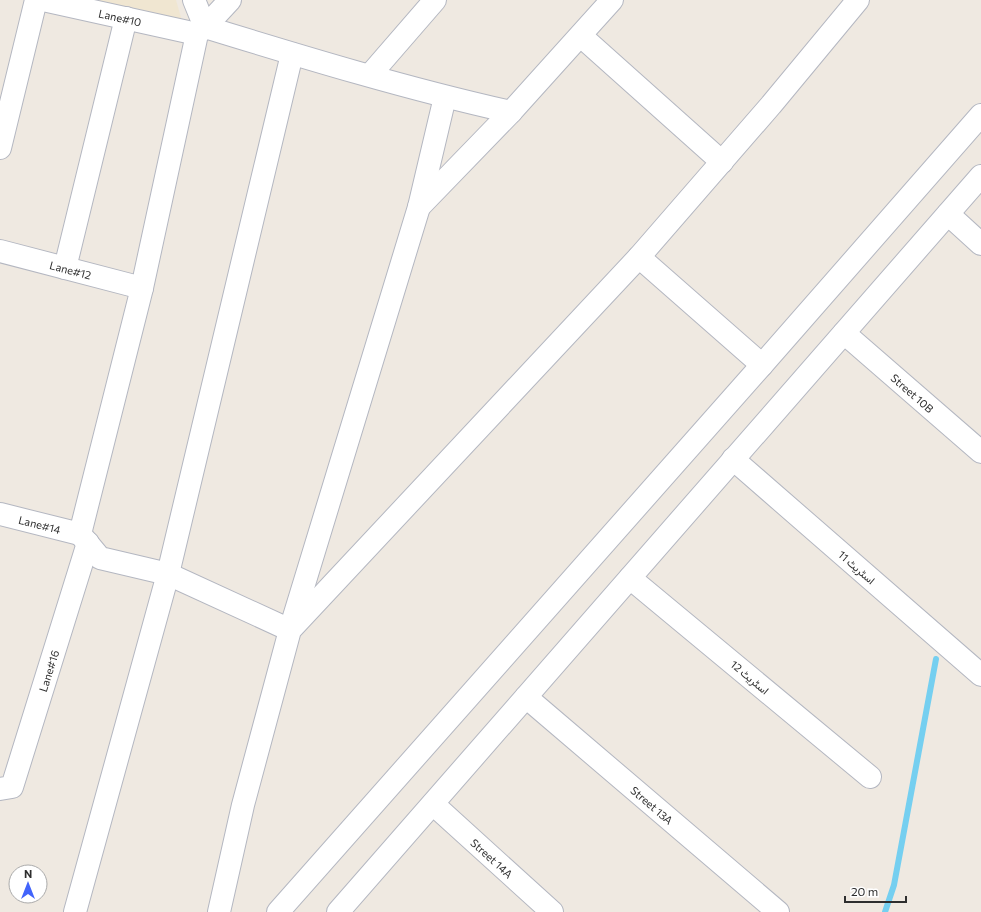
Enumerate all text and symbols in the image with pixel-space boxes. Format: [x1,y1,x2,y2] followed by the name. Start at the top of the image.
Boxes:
[97,6,143,28] street label: Lane#10
[48,258,93,281] street label: Lane#12
[889,371,937,415] street label: Street 10B
[17,512,63,536] street label: Lane#14
[835,548,878,587] street label: اسٹریٹ 11
[36,648,61,693] street label: Lane#16
[728,657,772,697] street label: اسٹریٹ 12
[628,783,676,827] street label: Street 13A
[469,835,516,880] street label: Street 14A
[8,864,48,904] north arrow
[24,867,32,880] text: N
[845,878,906,904] scale bar
[851,884,878,898] text: 20 m

